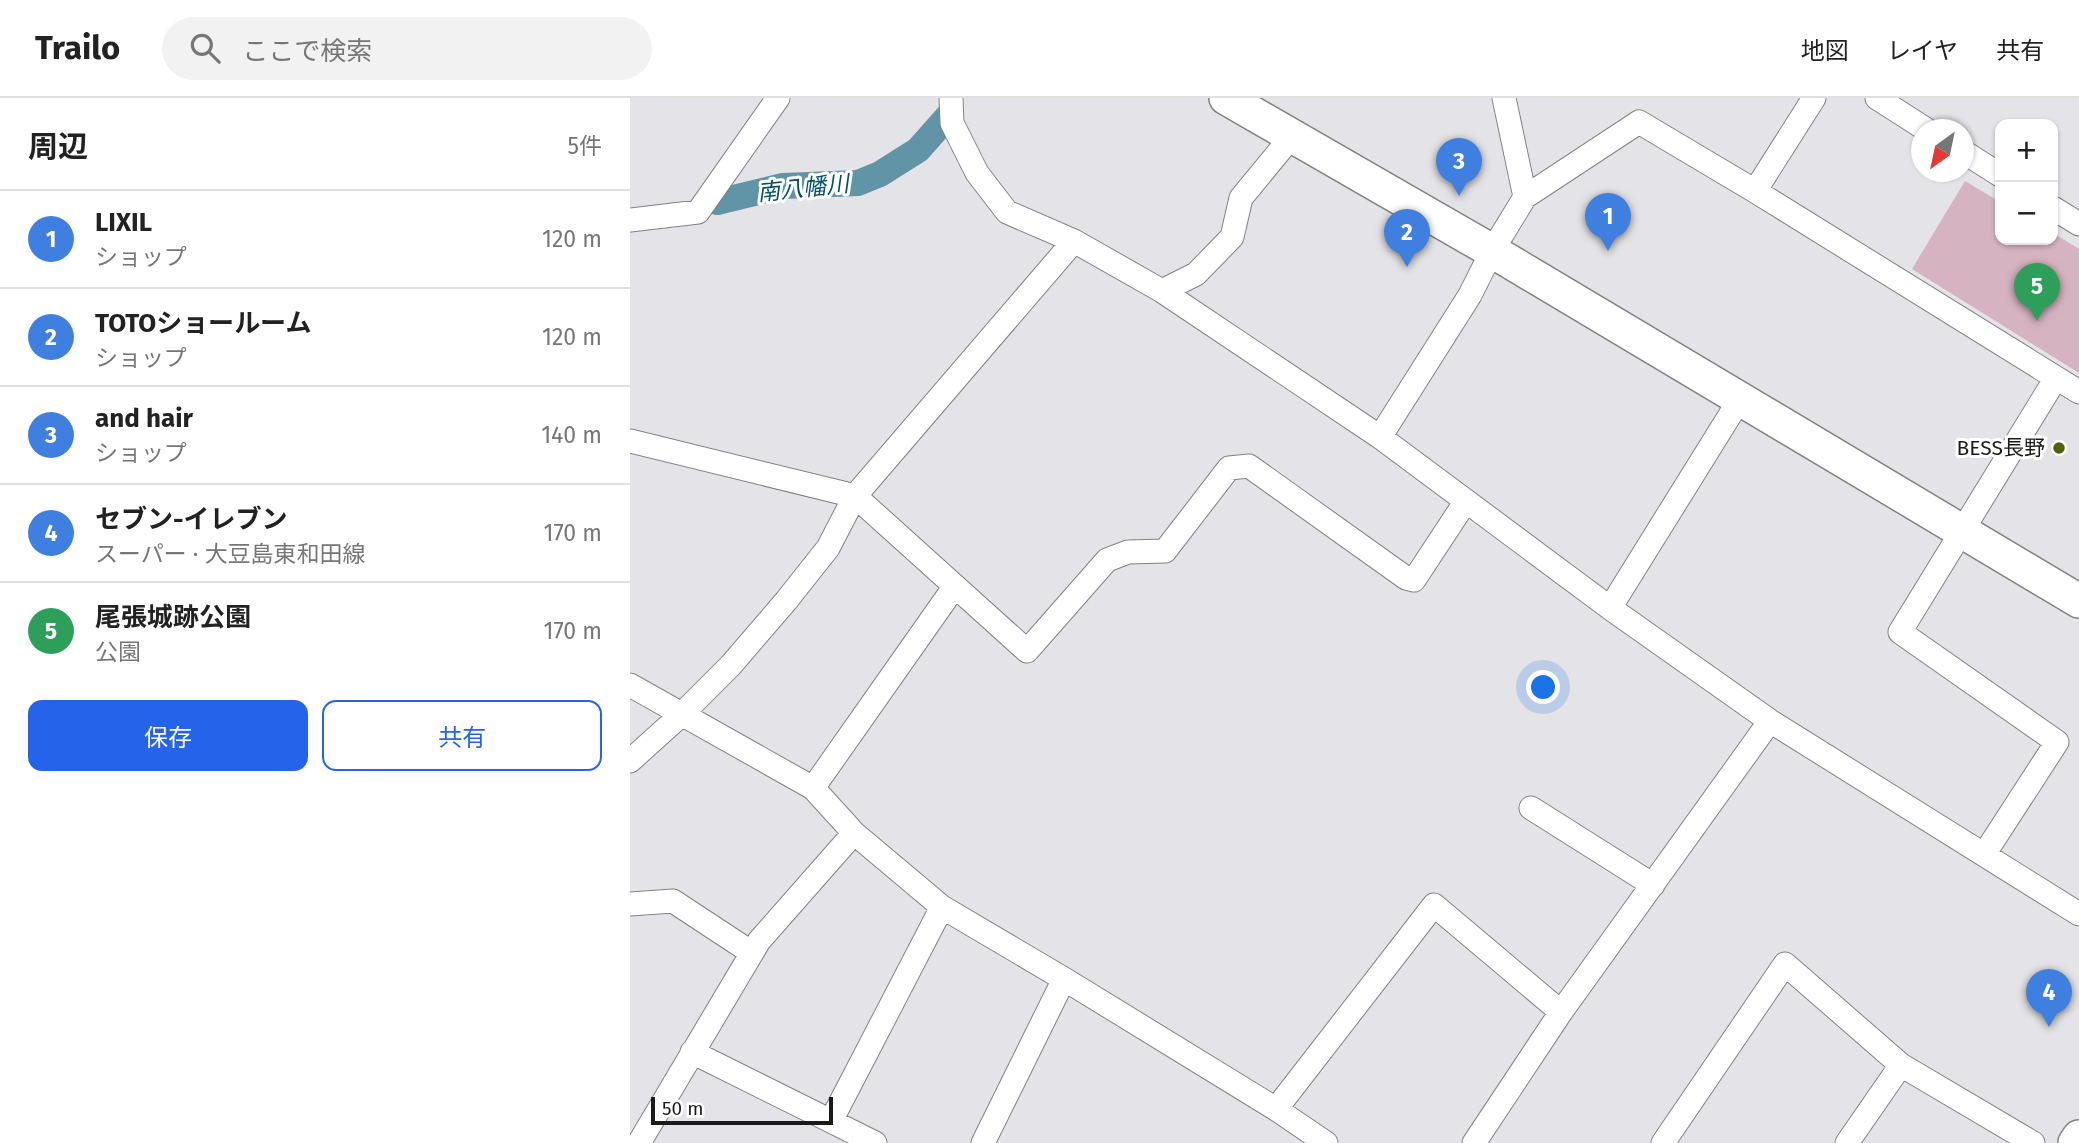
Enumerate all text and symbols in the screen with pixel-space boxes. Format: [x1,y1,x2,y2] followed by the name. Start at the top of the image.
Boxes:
[162,17,652,80] search box
[35,28,120,68] text: Trailo
[186,29,224,67] icon: search
[242,36,372,67] text: ここで検索
[1801,37,1849,65] text: 地図
[1887,37,1958,65] text: レイヤ
[1996,37,2044,65] text: 共有
[1911,119,1974,182] north arrow
[1995,119,2058,245] map controls
[1995,119,2058,182] button: +
[28,129,88,165] text: 周辺
[567,132,602,160] text: 5件
[1436,138,1482,196] pin: 3
[756,169,853,207] water label: 南八幡川
[1995,182,2058,245] button: −
[1585,193,1631,251] pin: 1
[95,207,152,238] text: LIXIL
[1384,209,1430,267] pin: 2
[46,225,56,253] text: 1
[542,225,602,253] text: 120 m
[95,243,187,271] text: ショップ
[2014,263,2060,321] pin: 5
[95,308,312,339] text: TOTOショールーム
[45,323,57,351] text: 2
[542,323,602,351] text: 120 m
[95,344,187,372] text: ショップ
[95,403,193,434] text: and hair
[45,421,57,449] text: 3
[541,421,602,449] text: 140 m
[1957,435,2045,461] place label: BESS長野
[95,439,187,467] text: ショップ
[2051,440,2067,456] marker: BESS長野
[95,504,288,535] text: セブン-イレブン
[45,519,58,547] text: 4
[543,519,602,547] text: 170 m
[95,540,365,568] text: スーパー · 大豆島東和田線
[95,602,251,633] text: 尾張城跡公園
[45,617,57,645] text: 5
[543,617,602,645] text: 170 m
[95,638,141,666] text: 公園
[1526,670,1560,704] your location
[28,700,308,771] button: 保存
[322,700,602,771] button: 共有
[2026,969,2072,1027] pin: 4
[651,1094,833,1126] scale bar
[662,1097,703,1120] text: 50 m

